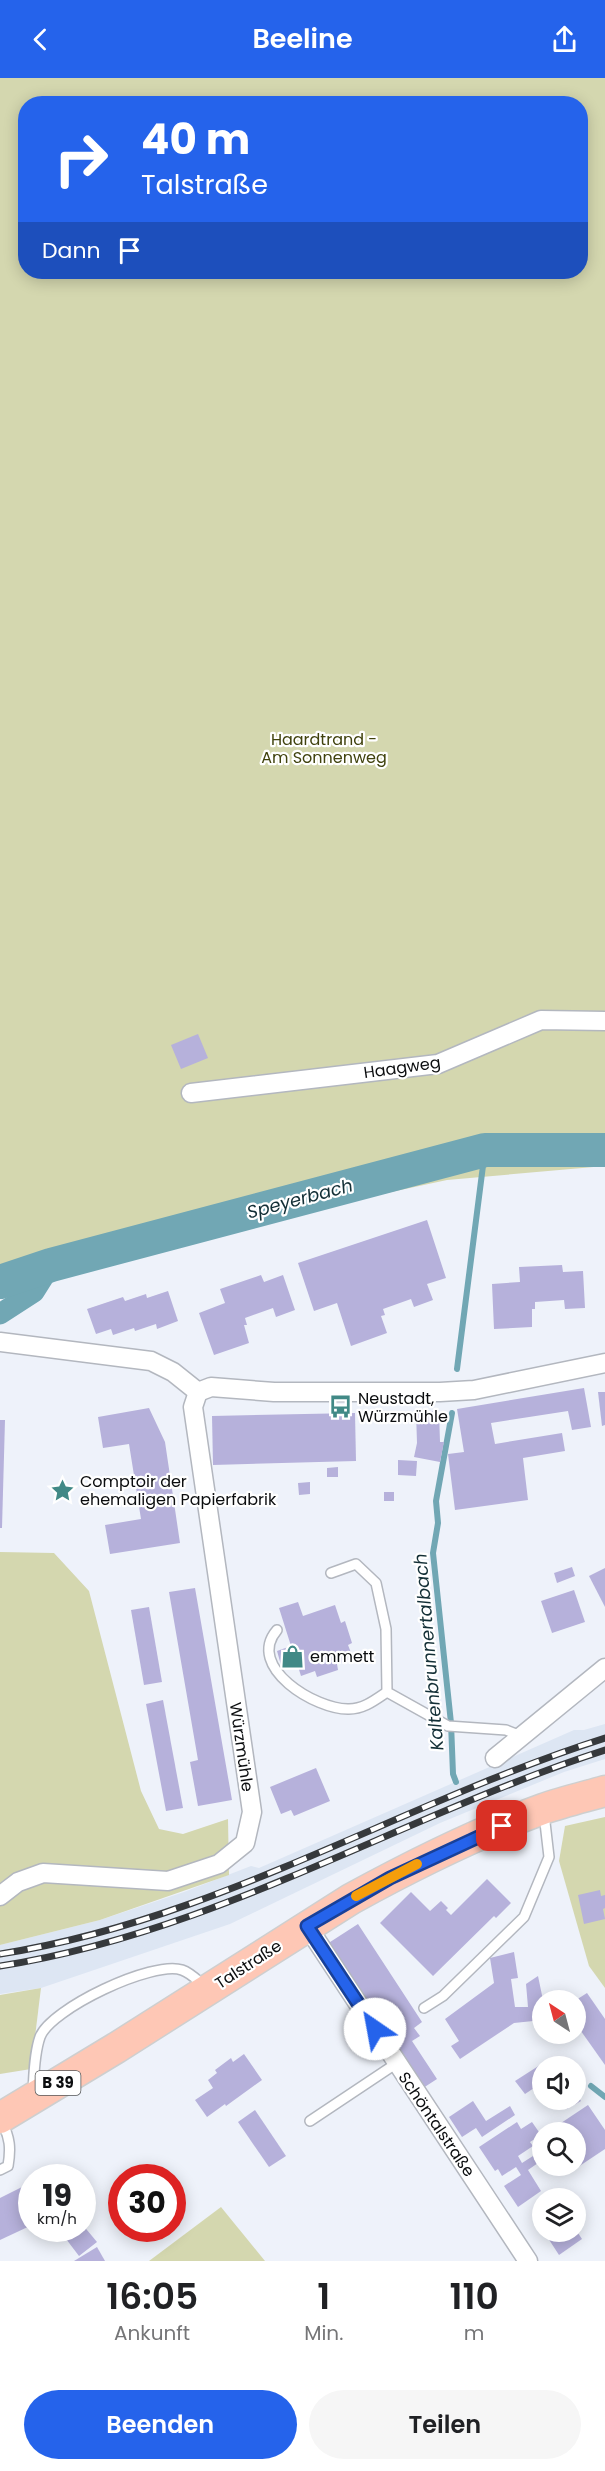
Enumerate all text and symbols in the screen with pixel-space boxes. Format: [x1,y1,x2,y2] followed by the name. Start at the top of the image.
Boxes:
[252,20,353,57] text: Beeline
[24,23,57,56] icon: back
[548,23,581,56] icon: share
[141,110,250,169] text: 40 m
[42,120,120,198] icon: right
[141,166,268,203] text: Talstraße
[113,234,146,267] icon: arrive
[42,235,101,266] text: Dann
[261,728,387,769] park label: Haardtrand - Am Sonnenweg
[362,1051,442,1084] street label: Haagweg
[244,1172,356,1225] water label: Speyerbach
[358,1387,448,1428] place label: Neustadt, Würzmühle
[327,1394,353,1420] bus stop icon: Neustadt, Würzmühle
[80,1470,277,1511] place label: Comptoir der ehemaligen Papierfabrik
[49,1477,75,1503] place icon: Comptoir der ehemaligen Papierfabrik
[407,1552,450,1752] water label: Kaltenbrunnertalbach
[279,1643,305,1669] shop icon: emmett
[310,1645,375,1668] place label: emmett
[224,1701,259,1793] street label: Würzmühle
[476,1800,527,1851] pin
[485,1809,518,1842] icon: arrive
[210,1934,286,1995] street label: Talstraße
[532,1990,586,2044] north arrow
[532,1990,586,2242] map controls
[343,1997,407,2061] position arrow
[532,2056,586,2110] button: sound
[393,2067,480,2181] street label: Schöntalstraße
[36,2071,80,2095] road number: B 39
[532,2122,586,2176] button: search
[108,2164,186,2242] speed limit sign: 30
[42,2174,72,2217] text: 19
[532,2188,586,2242] button: layers
[37,2208,77,2229] text: km/h
[106,2271,198,2322] text: 16:05
[317,2271,330,2322] text: 1
[450,2271,499,2322] text: 110
[114,2319,190,2347] text: Ankunft
[304,2319,343,2347] text: Min.
[464,2319,484,2347] text: m
[24,2390,297,2459] button: Beenden
[309,2390,581,2459] button: Teilen

